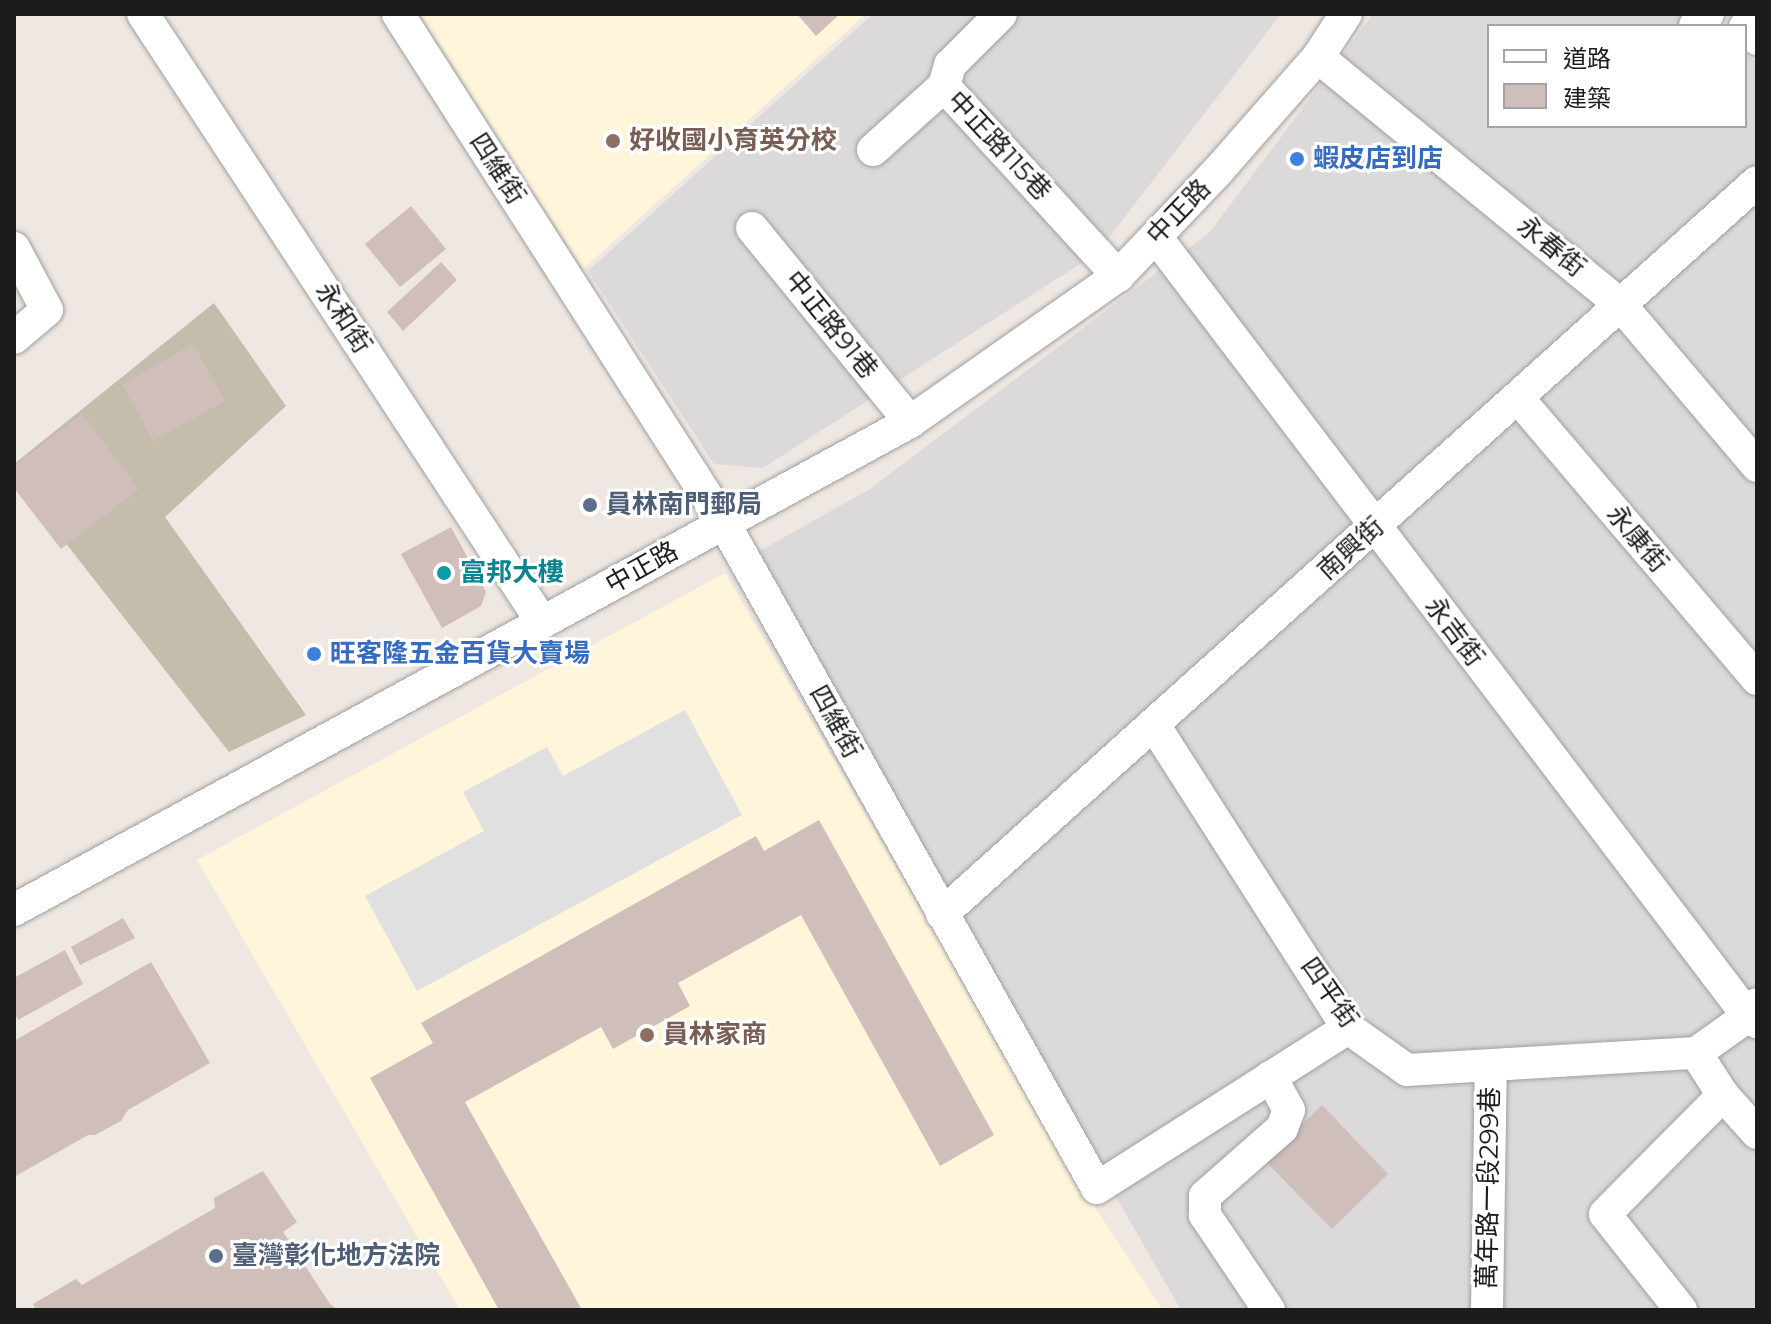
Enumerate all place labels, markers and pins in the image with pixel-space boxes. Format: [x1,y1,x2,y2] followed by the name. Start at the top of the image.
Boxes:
[629,125,837,157] place label: 好收國小育英分校
[604,132,622,150] marker: 好收國小育英分校
[1313,143,1443,175] place label: 蝦皮店到店
[1288,150,1306,168] marker: 蝦皮店到店
[606,489,762,521] place label: 員林南門郵局
[581,496,599,514] marker: 員林南門郵局
[460,557,564,589] place label: 富邦大樓
[435,564,453,582] marker: 富邦大樓
[330,638,590,670] place label: 旺客隆五金百貨大賣場
[305,645,323,663] marker: 旺客隆五金百貨大賣場
[663,1019,767,1051] place label: 員林家商
[638,1026,656,1044] marker: 員林家商
[232,1240,440,1272] place label: 臺灣彰化地方法院
[207,1247,225,1265] marker: 臺灣彰化地方法院

